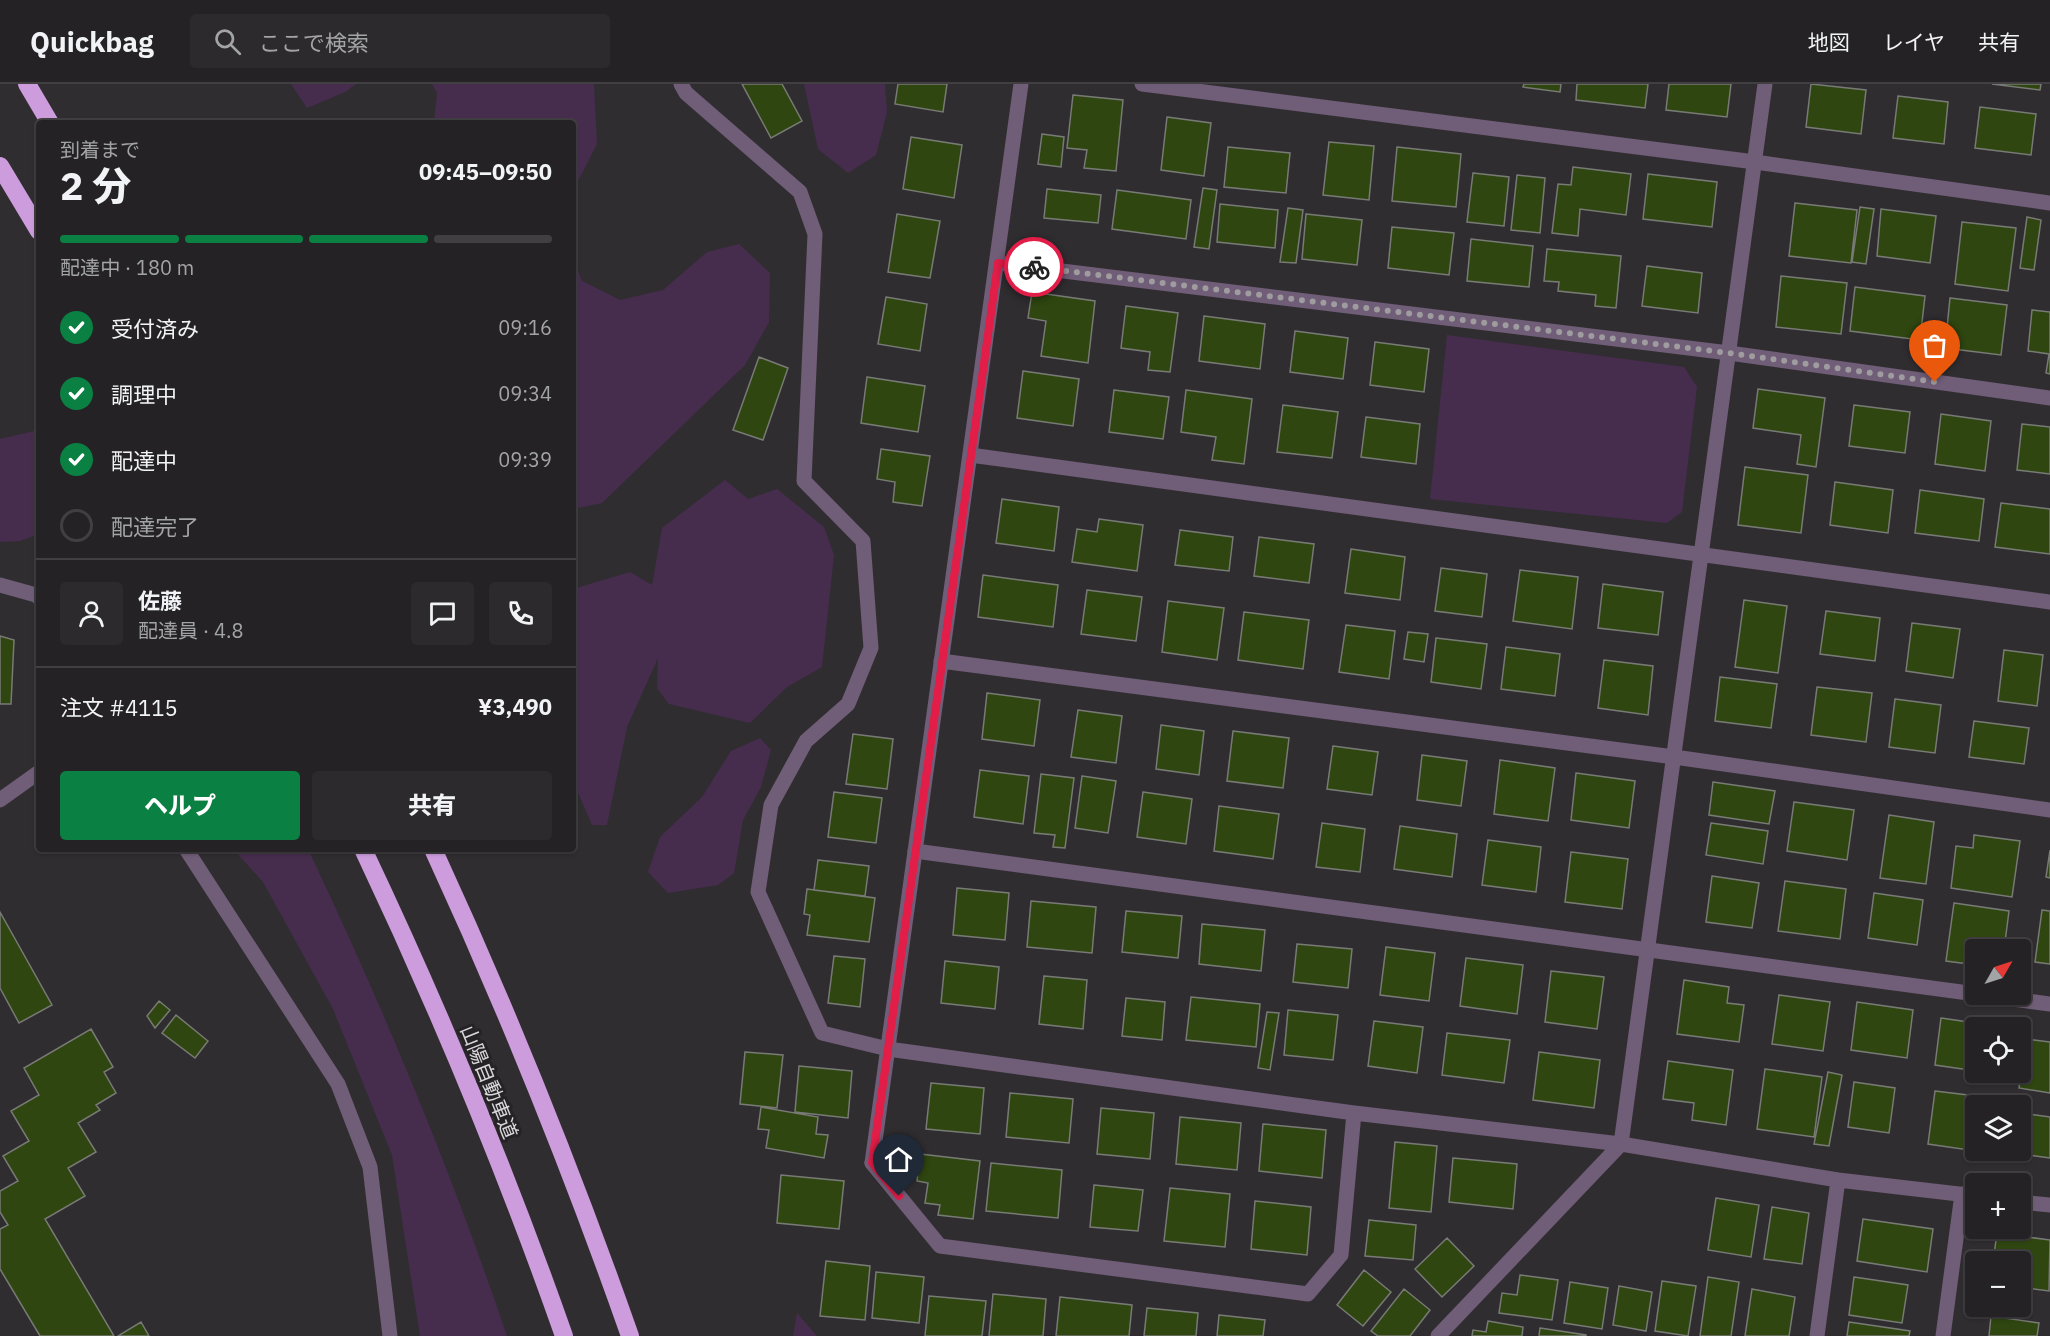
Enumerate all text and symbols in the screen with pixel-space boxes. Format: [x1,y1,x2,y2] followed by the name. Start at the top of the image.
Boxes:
[190,14,610,68] search box
[30,23,154,60] text: Quickbag
[211,25,244,58] icon: search
[259,28,369,57] text: ここで検索
[1808,28,1850,56] text: 地図
[1883,28,1945,56] text: レイヤ
[1978,28,2020,56] text: 共有
[60,136,140,163] text: 到着まで
[419,157,552,186] text: 09:45–09:50
[60,160,132,211] text: 2 分
[1004,237,1064,297] courier
[1018,251,1051,284] icon: bike
[60,254,194,281] text: 配達中 · 180 m
[60,311,93,344] icon: check
[111,314,199,343] text: 受付済み
[498,314,552,341] text: 09:16
[1909,320,1960,382] pin
[1918,329,1951,362] icon: bag
[60,377,93,410] icon: check
[111,380,177,409] text: 調理中
[498,380,552,407] text: 09:34
[60,443,93,476] icon: check
[111,446,177,475] text: 配達中
[498,446,552,473] text: 09:39
[111,512,199,541] text: 配達完了
[60,582,123,645] button: person
[411,582,474,645] button: chat
[489,582,552,645] button: phone
[138,586,182,615] text: 佐藤
[138,617,243,644] text: 配達員 · 4.8
[478,692,552,721] text: ¥3,490
[60,693,178,722] text: 注文 #4115
[60,771,300,840] button: ヘルプ
[312,771,552,840] button: 共有
[1965,939,2031,1005] north arrow
[1965,939,2031,1317] map controls
[1965,1017,2031,1083] button: locate
[454,1021,524,1143] street label: 山陽自動車道
[1965,1095,2031,1161] button: layers
[873,1134,924,1196] pin
[882,1143,915,1176] icon: home
[1965,1173,2031,1239] button: +
[1965,1251,2031,1317] button: −

